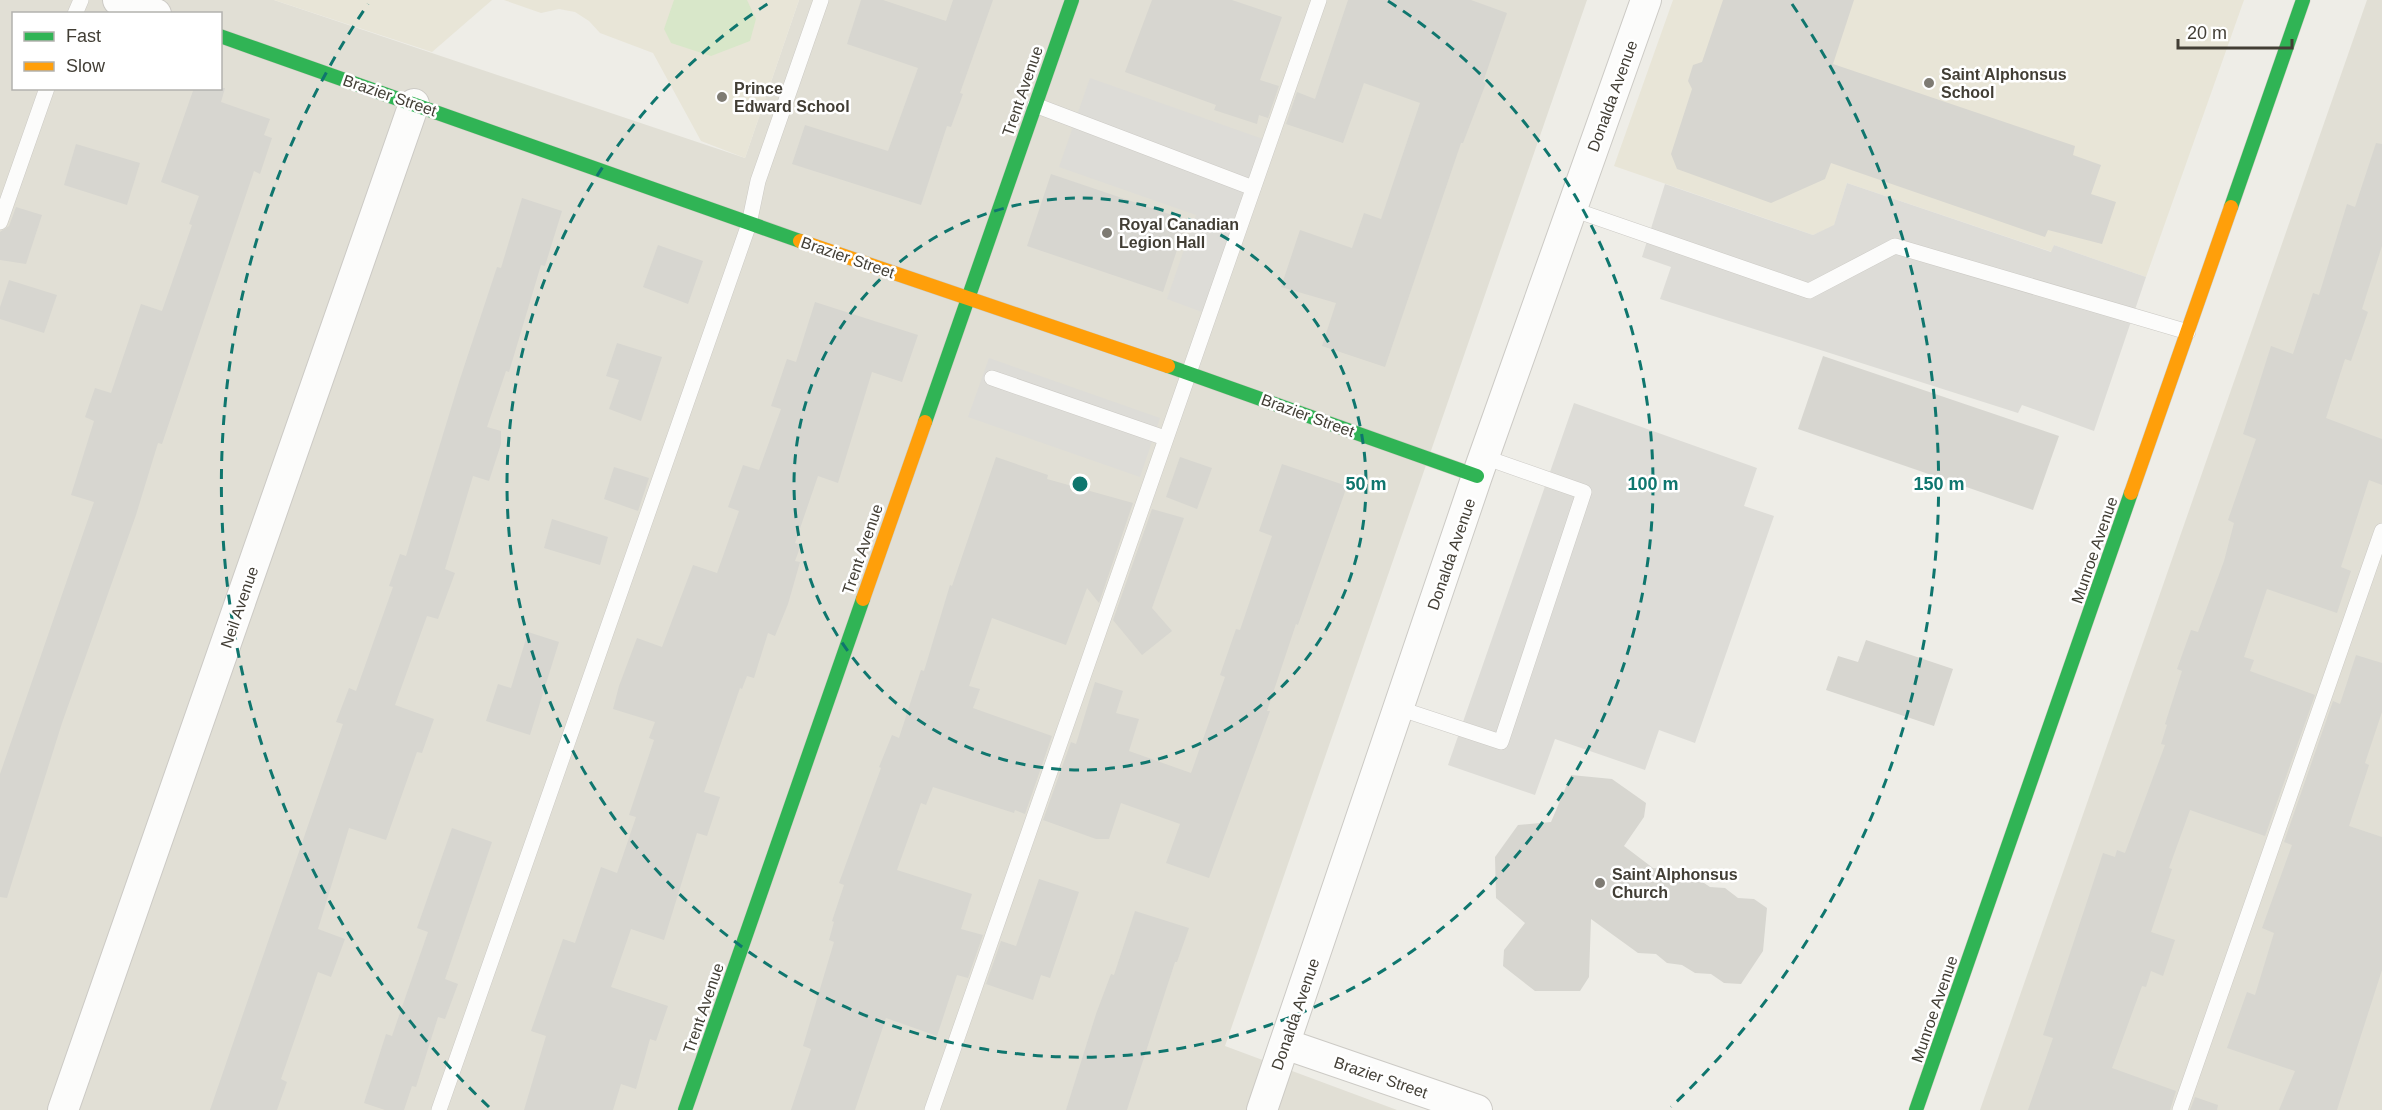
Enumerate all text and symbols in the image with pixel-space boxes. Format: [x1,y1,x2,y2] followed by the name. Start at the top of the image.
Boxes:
[12,12,222,90] legend
[2178,12,2292,50] scale bar
[2187,23,2227,43] text: 20 m
[66,26,101,46] text: Fast
[1584,38,1641,154] street label: Donalda Avenue
[999,44,1046,139] street label: Trent Avenue
[66,56,106,76] text: Slow
[1941,66,2067,101] place label: Saint Alphonsus School
[341,72,439,120] street label: Brazier Street
[1922,76,1936,90] marker: Saint Alphonsus School
[734,80,850,115] place label: Prince Edward School
[715,90,729,104] marker: Prince Edward School
[1119,216,1239,251] place label: Royal Canadian Legion Hall
[1100,226,1114,240] marker: Royal Canadian Legion Hall
[799,234,897,282] street label: Brazier Street
[1259,391,1357,440] street label: Brazier Street
[1070,474,1090,494] centre of rings
[1345,474,1387,494] text: 50 m
[1627,474,1679,494] text: 100 m
[1913,474,1965,494] text: 150 m
[2068,494,2121,606] street label: Munroe Avenue
[1424,496,1479,612] street label: Donalda Avenue
[839,502,886,597] street label: Trent Avenue
[218,564,261,650] street label: Neil Avenue
[1612,866,1738,901] place label: Saint Alphonsus Church
[1593,876,1607,890] marker: Saint Alphonsus Church
[1908,953,1961,1065] street label: Munroe Avenue
[1268,956,1323,1072] street label: Donalda Avenue
[680,961,727,1056] street label: Trent Avenue
[1332,1054,1430,1102] street label: Brazier Street

